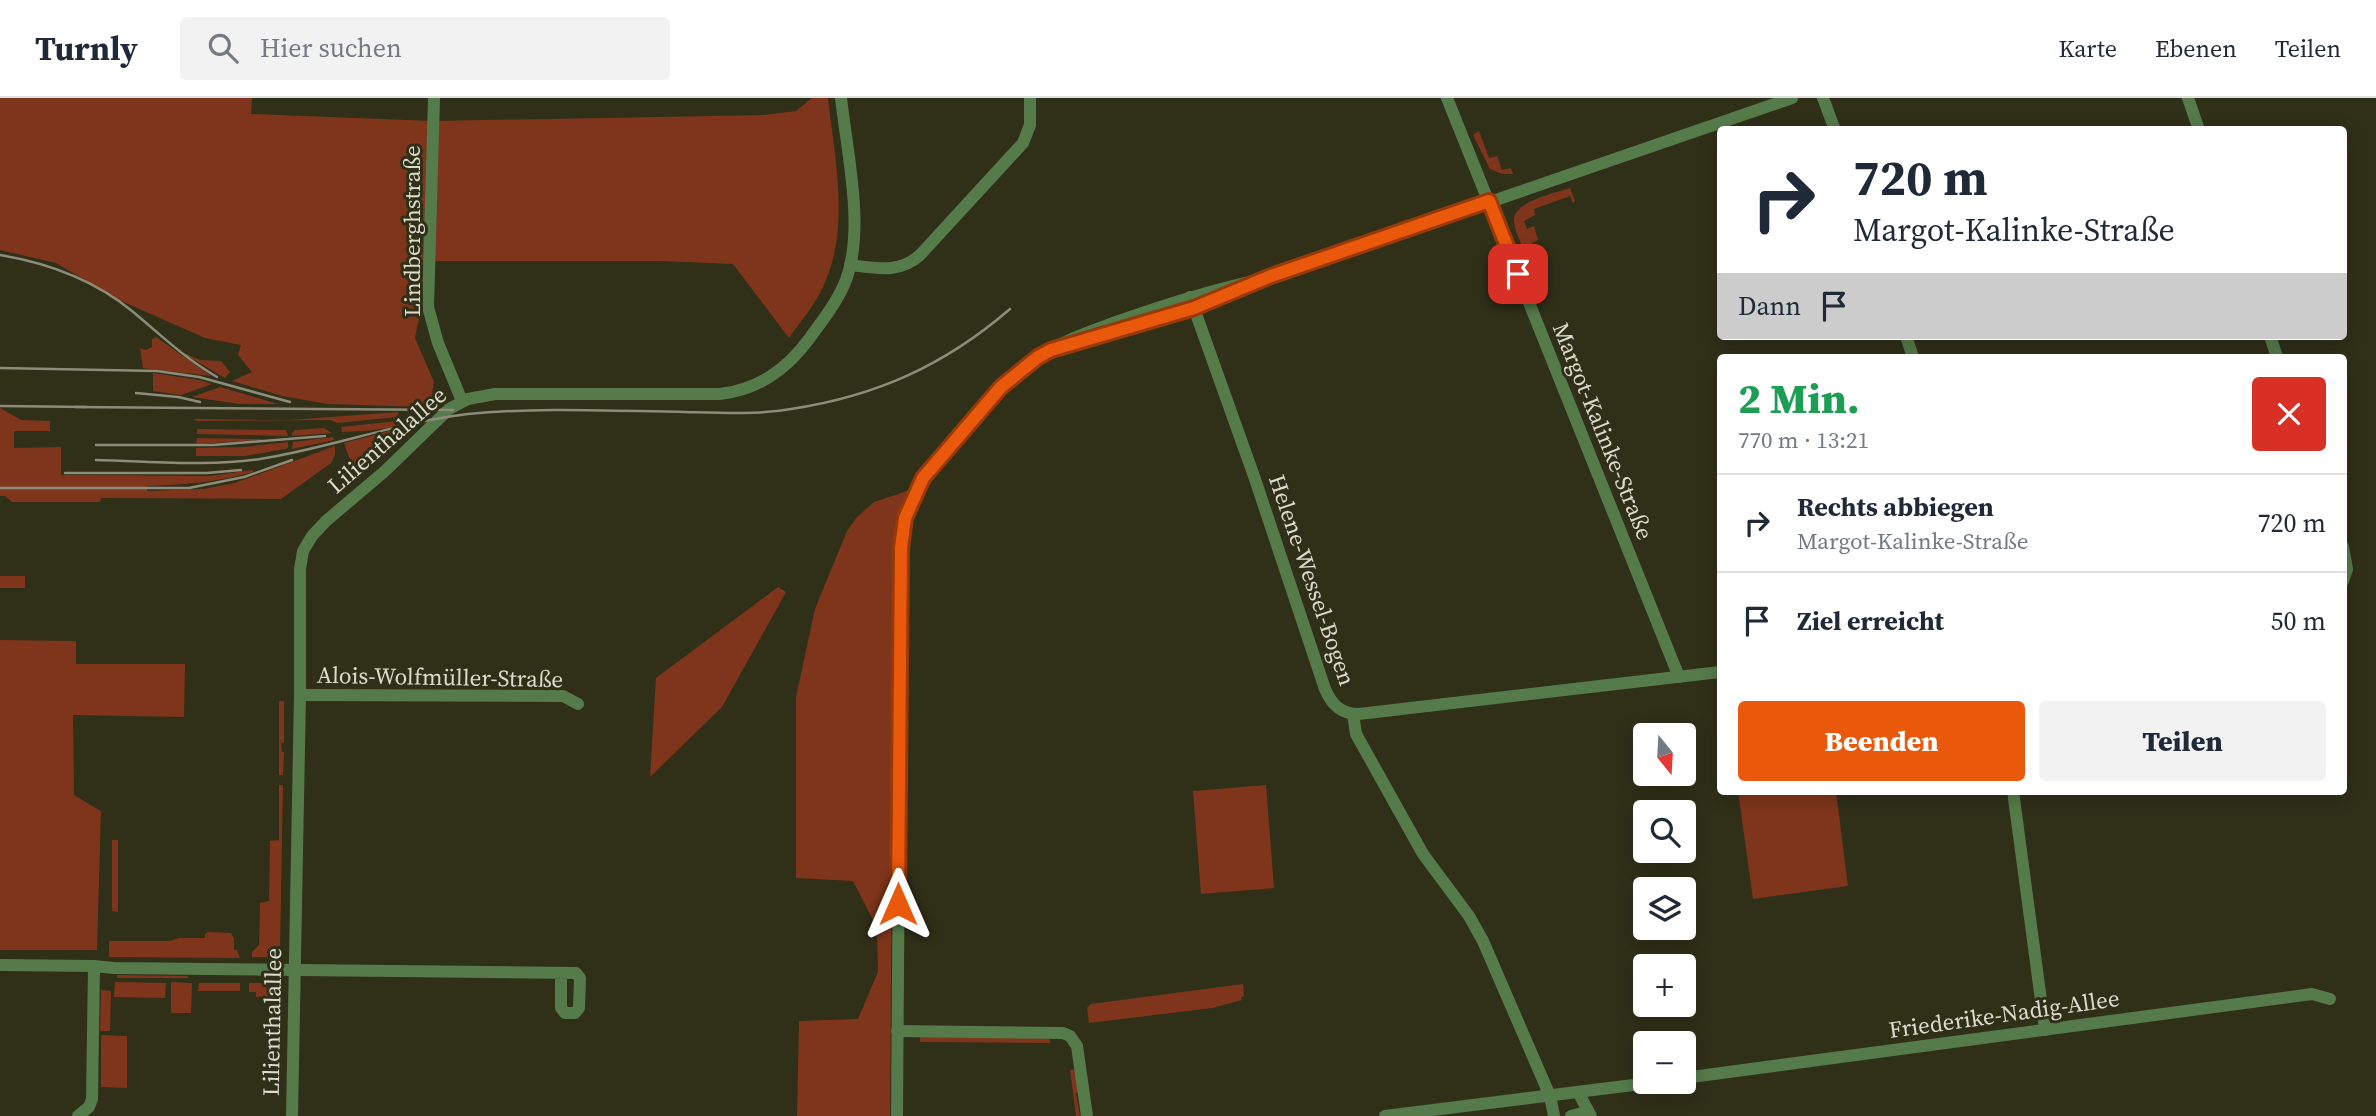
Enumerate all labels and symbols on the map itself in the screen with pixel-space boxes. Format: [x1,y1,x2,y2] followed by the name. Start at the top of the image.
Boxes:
[396,145,428,317] street label: Lindberghstraße
[1488,244,1548,304] pin
[1545,318,1661,544] street label: Margot-Kalinke-Straße
[321,379,453,501] street label: Lilienthalallee
[1261,470,1363,690] street label: Helene-Wessel-Bogen
[317,659,563,695] street label: Alois-Wolfmüller-Straße
[1633,723,1696,786] north arrow
[861,867,935,941] position arrow
[255,948,289,1096] street label: Lilienthalallee
[1887,982,2121,1046] street label: Friederike-Nadig-Allee

